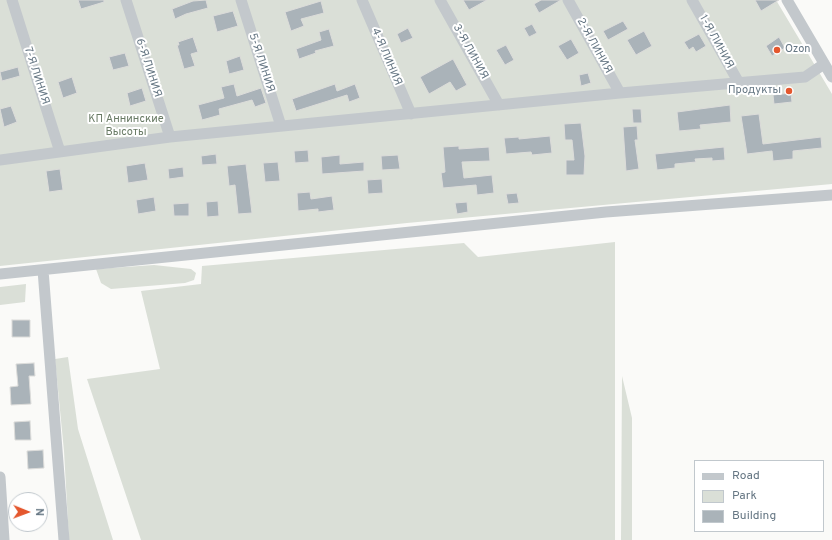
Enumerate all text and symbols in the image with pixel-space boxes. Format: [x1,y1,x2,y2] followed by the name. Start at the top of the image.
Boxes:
[696,13,736,71] street label: 1-Я ЛИНИЯ
[573,16,615,76] street label: 2-Я ЛИНИЯ
[449,22,491,82] street label: 3-Я ЛИНИЯ
[368,26,404,88] street label: 4-Я ЛИНИЯ
[245,32,277,94] street label: 5-Я ЛИНИЯ
[132,37,164,99] street label: 6-Я ЛИНИЯ
[785,43,811,57] place label: Ozon
[772,45,782,55] marker: Ozon
[21,46,51,106] street label: 7-Я ЛИНИЯ
[728,84,781,98] place label: Продукты
[784,86,794,96] marker: Продукты
[88,113,164,139] park label: КП Аннинские Высоты
[694,460,824,532] legend
[732,468,760,484] text: Road
[732,488,757,504] text: Park
[8,492,48,532] north arrow
[32,508,46,516] text: N
[732,508,776,524] text: Building

